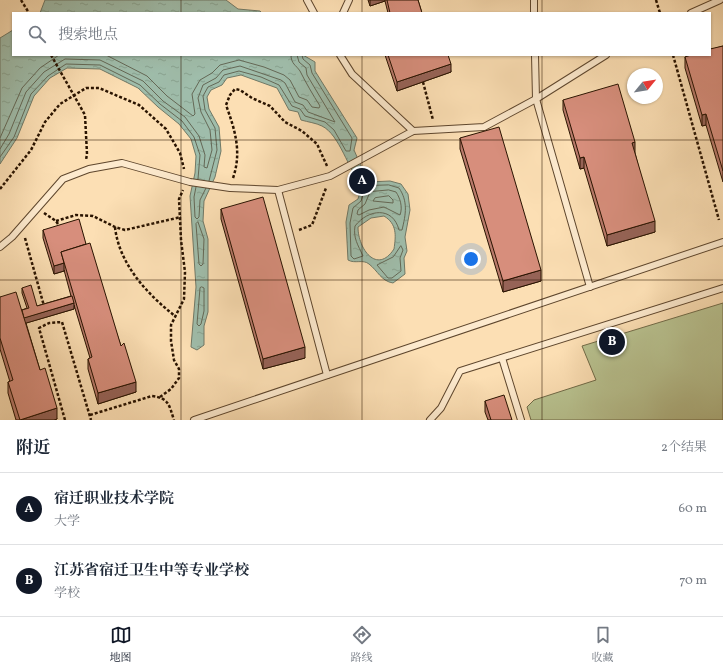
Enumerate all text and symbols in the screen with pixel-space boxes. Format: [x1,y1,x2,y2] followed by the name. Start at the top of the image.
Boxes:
[12,12,711,56] search box
[26,23,48,45] icon: search
[58,25,118,46] text: 搜索地点
[627,68,663,104] north arrow
[349,166,375,196] pin: A
[461,249,481,269] your location
[599,327,625,357] pin: B
[16,437,50,460] text: 附近
[661,439,707,457] text: 2个结果
[54,489,174,510] text: 宿迁职业技术学院
[24,500,34,518] text: A
[679,500,707,518] text: 60 m
[54,513,80,531] text: 大学
[54,561,249,582] text: 江苏省宿迁卫生中等专业学校
[25,572,33,590] text: B
[679,572,707,590] text: 70 m
[54,585,80,603] text: 学校
[110,624,132,666] tab: 地图
[351,624,373,666] tab: 路线
[592,624,614,666] tab: 收藏

